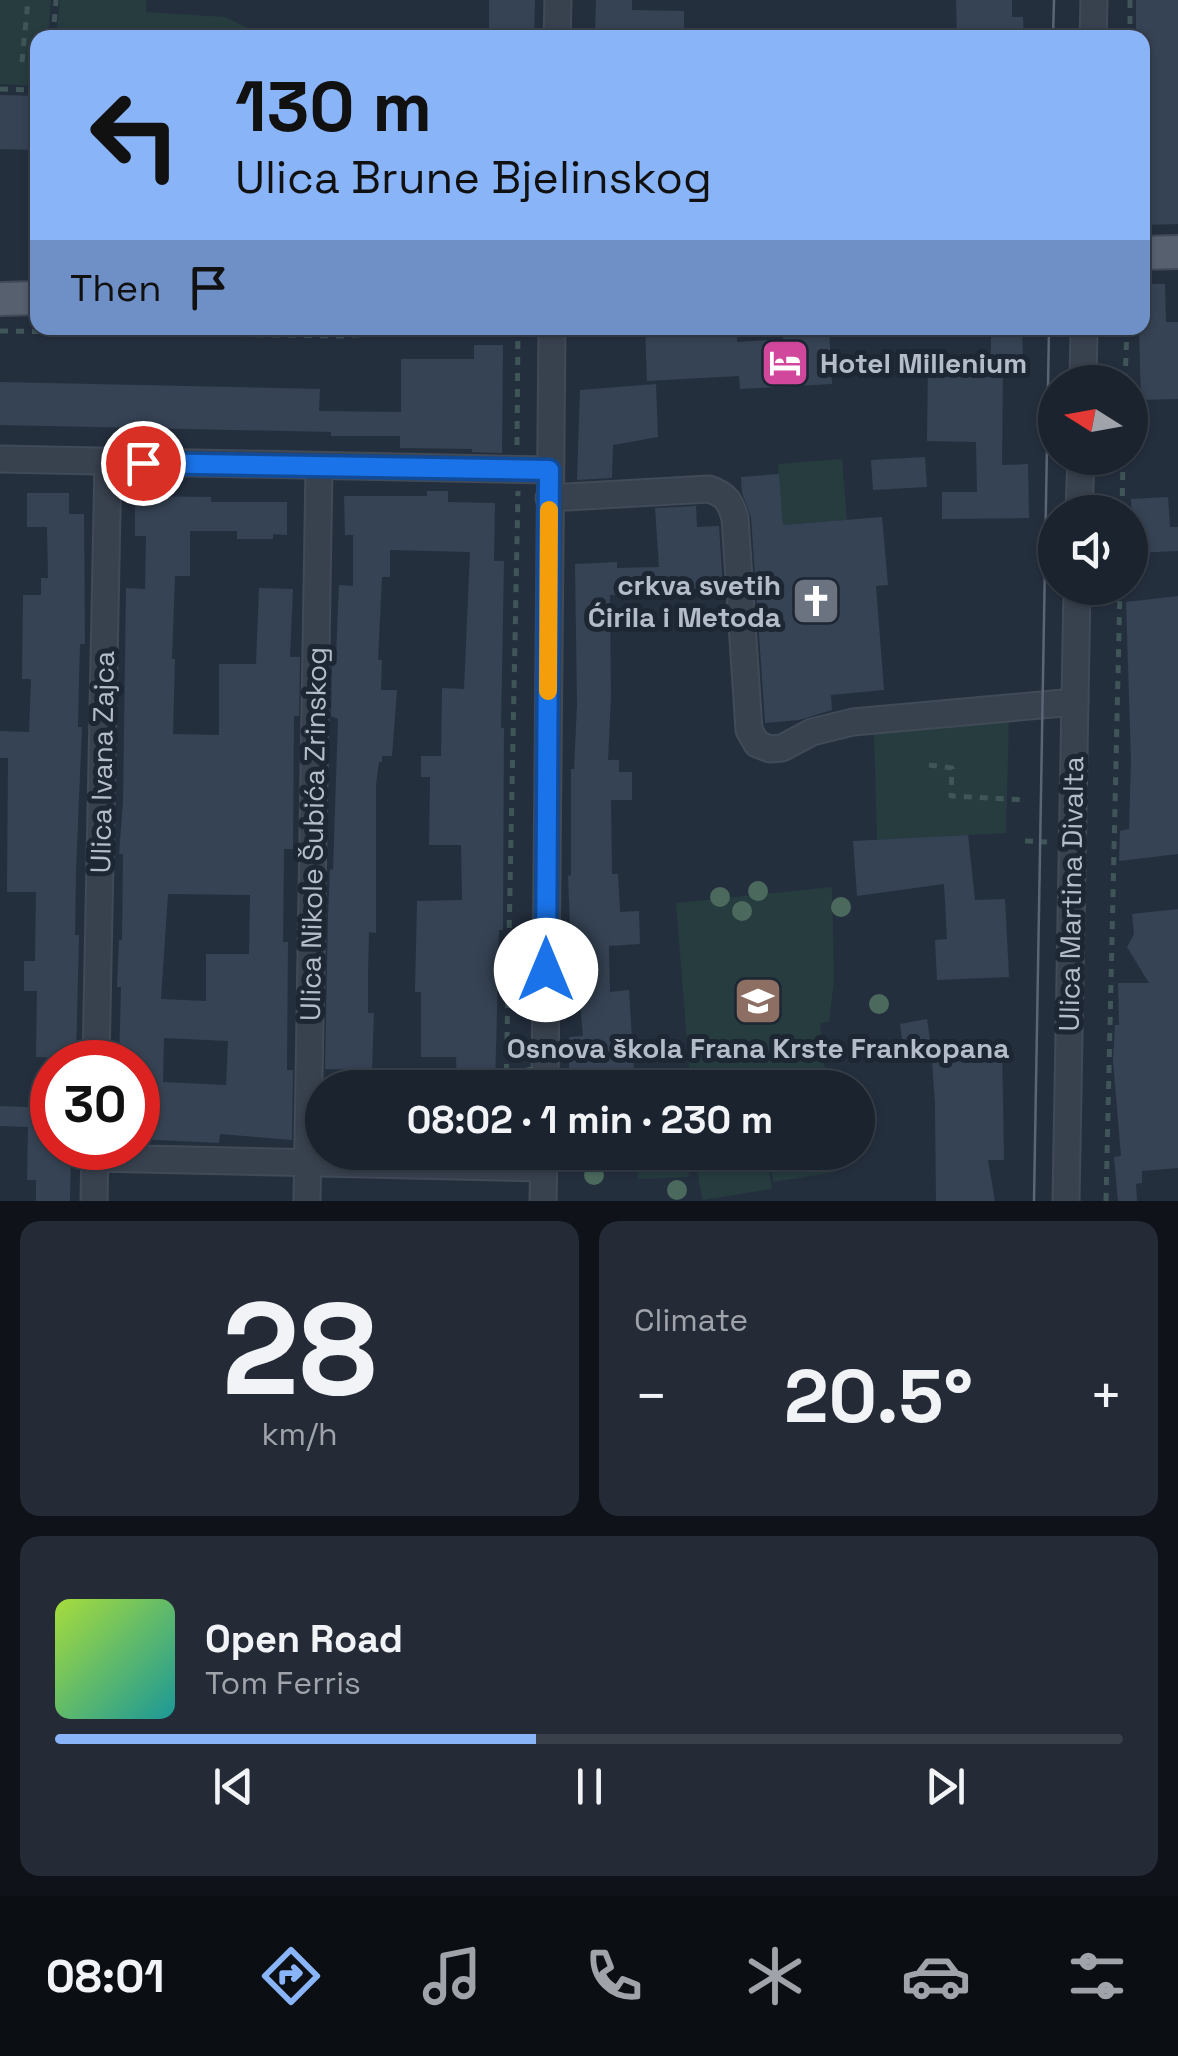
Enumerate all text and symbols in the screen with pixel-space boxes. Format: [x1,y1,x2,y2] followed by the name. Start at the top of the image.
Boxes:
[235,62,432,151] text: 130 m
[70,70,200,200] icon: left
[235,149,712,206] text: Ulica Brune Bjelinskog
[181,260,236,315] icon: arrive
[70,264,161,312] text: Then
[759,337,811,389] hotel icon: Hotel Millenium
[820,345,1027,381] place label: Hotel Millenium
[1038,365,1148,475] north arrow
[1038,365,1148,605] map controls
[101,421,186,506] pin
[116,436,171,491] icon: arrive
[1038,495,1148,605] button: sound
[588,567,781,635] place label: crkva svetih Ćirila i Metoda
[790,575,842,627] church icon: crkva svetih Ćirila i Metoda
[292,646,334,1022] street label: Ulica Nikole Šubića Zrinskog
[82,650,122,874] street label: Ulica Ivana Zajca
[1051,756,1091,1032] street label: Ulica Martina Divalta
[494,918,598,1022] position arrow
[732,975,784,1027] school or university icon: Osnova škola Frana Krste Frankopana
[507,1030,1009,1066] place label: Osnova škola Frana Krste Frankopana
[30,1040,160,1170] speed limit sign: 30
[407,1096,773,1144] text: 08:02 · 1 min · 230 m
[222,1266,377,1432] text: 28
[634,1300,748,1340] text: Climate
[784,1348,973,1444] text: 20.5°
[634,1361,668,1431] text: −
[1089,1361,1123,1431] text: +
[261,1414,338,1454] text: km/h
[205,1615,403,1663] text: Open Road
[205,1663,361,1703] text: Tom Ferris
[206,1759,261,1814] icon: previous
[562,1759,617,1814] icon: pause
[918,1759,973,1814] icon: next
[256,1941,326,2011] icon: directions
[417,1941,487,2011] icon: music
[579,1941,649,2011] icon: phone
[740,1941,810,2011] icon: climate
[901,1941,971,2011] icon: car
[1062,1941,1132,2011] icon: filters
[46,1948,165,2005] text: 08:01

